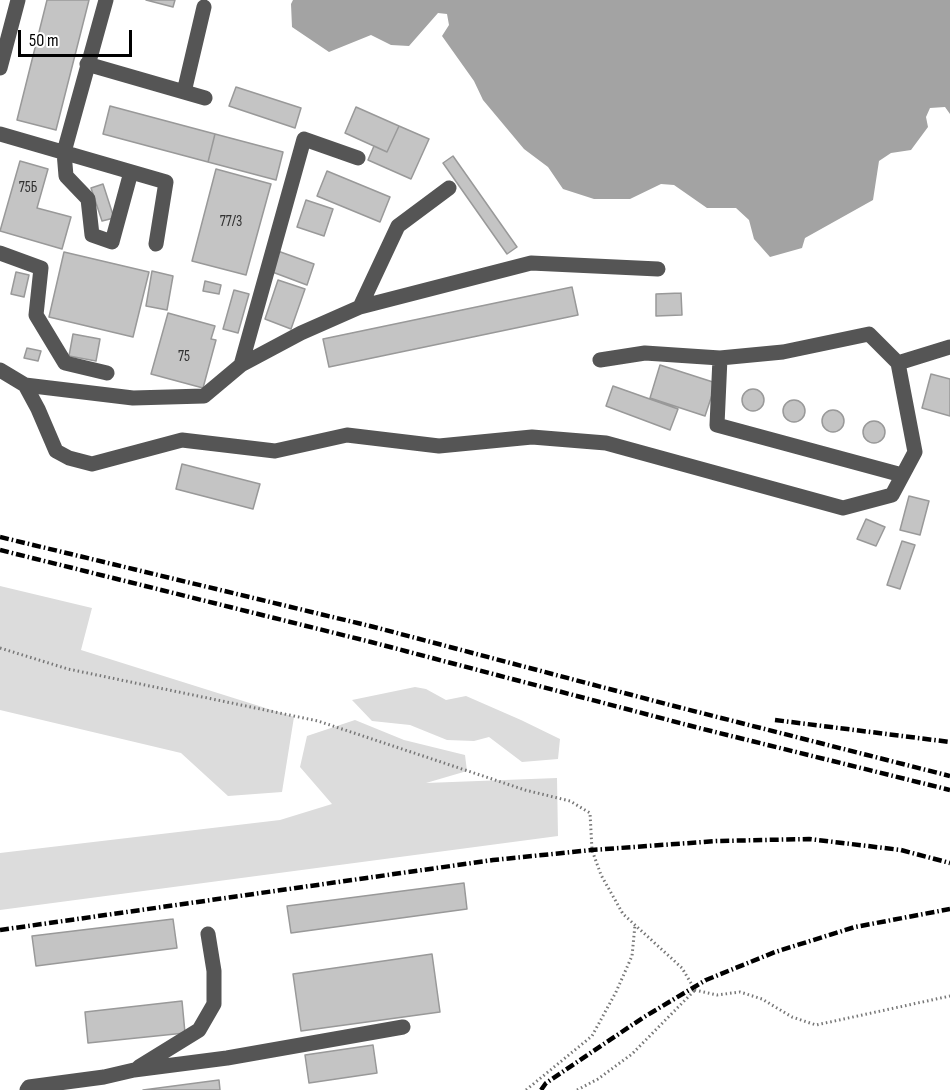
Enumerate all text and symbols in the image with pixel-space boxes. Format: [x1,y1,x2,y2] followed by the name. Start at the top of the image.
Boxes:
[21,18,135,56] scale bar
[29,30,59,51] text: 50 m
[19,179,37,197] house number: 75Б
[220,213,242,231] house number: 77/3
[178,348,190,366] house number: 75

